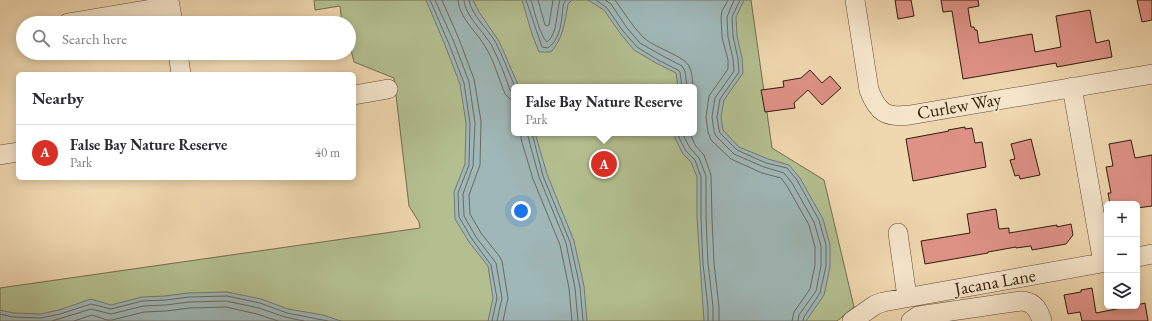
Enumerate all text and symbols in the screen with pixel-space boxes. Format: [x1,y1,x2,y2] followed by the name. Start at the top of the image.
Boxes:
[16,16,356,60] search box
[30,27,52,49] icon: search
[62,29,127,48] text: Search here
[511,84,697,136] popup
[32,87,84,109] text: Nearby
[915,87,1003,124] street label: Curlew Way
[525,92,683,111] text: False Bay Nature Reserve
[525,111,548,128] text: Park
[70,135,227,154] text: False Bay Nature Reserve
[40,144,50,161] text: A
[315,144,340,161] text: 40 m
[591,149,617,179] pin: A
[70,154,92,171] text: Park
[511,201,531,221] your location
[1104,201,1140,309] map controls
[1104,201,1140,237] button: +
[1104,237,1140,273] button: −
[951,263,1037,300] street label: Jacana Lane
[1104,273,1140,309] button: layers

